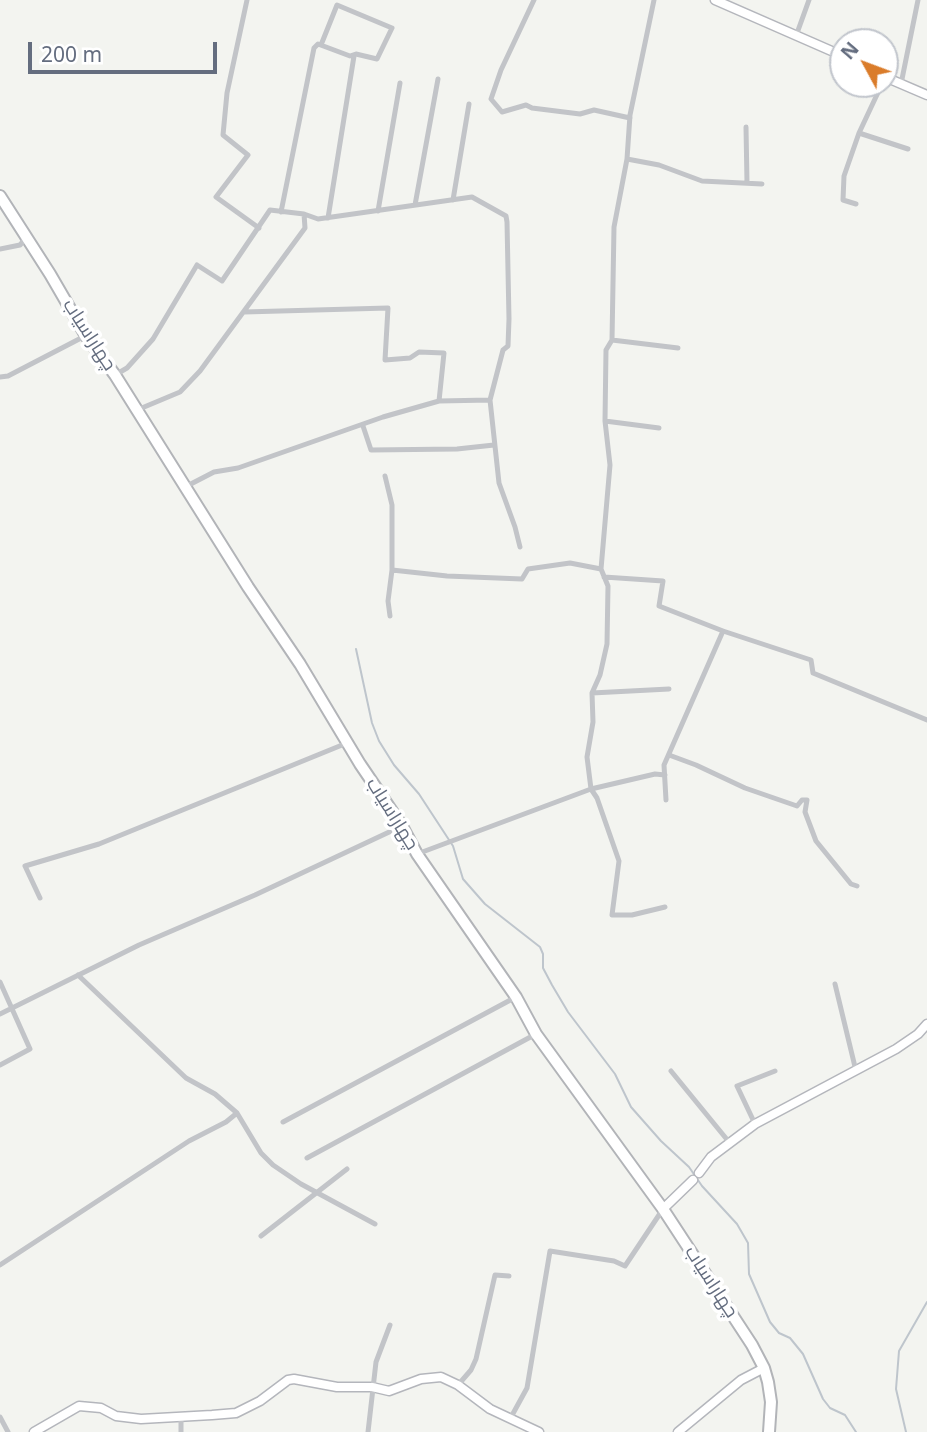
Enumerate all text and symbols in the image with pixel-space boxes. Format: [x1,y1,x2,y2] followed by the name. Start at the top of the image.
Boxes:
[32,28,220,72] scale bar
[829,28,899,98] north arrow
[835,36,865,65] text: N
[41,40,102,68] text: 200 m
[57,295,121,375] street label: چهاراسیاب
[361,774,423,854] street label: چهاراسیاب
[679,1242,743,1322] street label: چهاراسیاب

